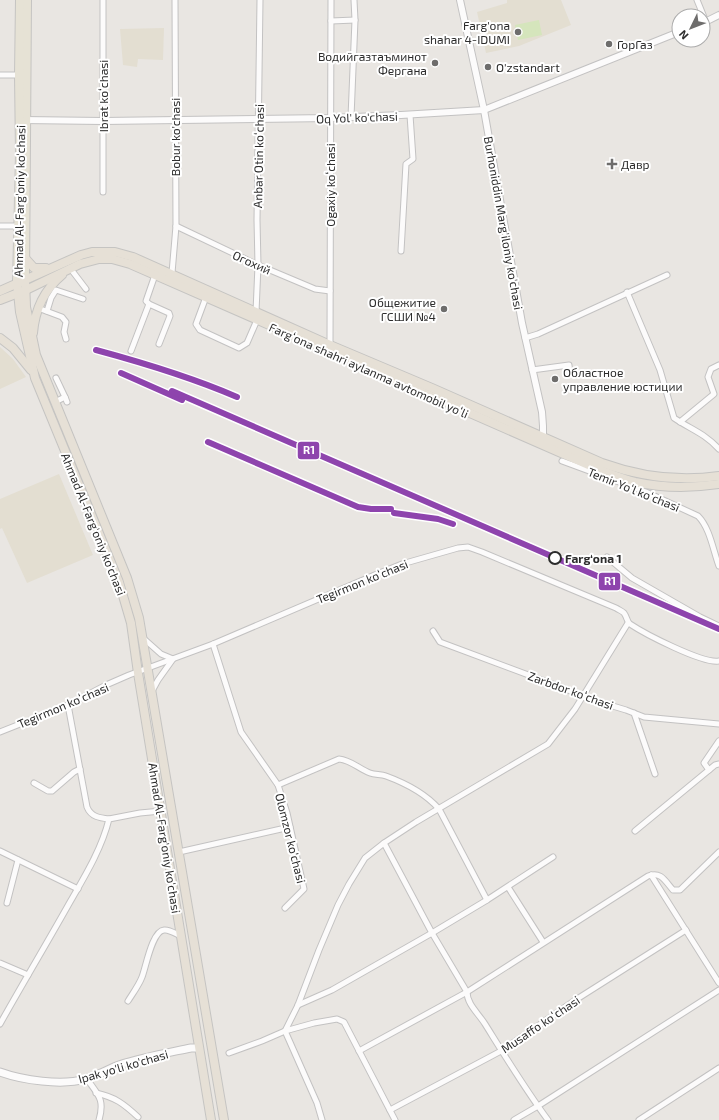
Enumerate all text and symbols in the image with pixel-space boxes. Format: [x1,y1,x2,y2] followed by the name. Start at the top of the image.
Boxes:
[671,8,711,48] north arrow
[424,18,510,46] place label: Farg'ona shahar 4-IDUMI
[513,27,523,37] marker: Farg'ona shahar 4-IDUMI
[676,28,691,43] text: N
[617,37,653,51] place label: ГорГаз
[604,39,614,49] marker: ГорГаз
[318,49,427,77] place label: Водийгазтаъминот Фергана
[430,58,440,68] marker: Водийгазтаъминот Фергана
[96,60,110,132] street label: Ibrat koʻchasi
[496,60,560,74] place label: O'zstandart
[483,62,493,72] marker: O'zstandart
[168,98,182,176] street label: Bobur ko'chasi
[250,104,266,208] street label: Anbar Otin koʻchasi
[316,109,398,125] street label: Oq Yol' ko'chasi
[11,125,27,277] street label: Ahmad Al-Farg'oniy ko'chasi
[482,135,526,311] street label: Burhoniddin Marg'iloniy ko'chasi
[323,143,337,227] street label: Ogaxiy koʻchasi
[621,157,650,171] place label: Давр
[606,158,618,170] marker: Давр
[231,247,273,277] street label: Огохий
[369,295,436,323] place label: Общежитие ГСШИ №4
[439,304,449,314] marker: Общежитие ГСШИ №4
[267,320,471,420] street label: Fargʻona shahri aylanma avtomobil yoʻli
[563,365,683,394] place label: Областное управление юстиции
[550,374,560,384] marker: Областное управление юстиции
[297,441,320,460] line badge: R1
[303,443,315,456] text: R1
[59,451,129,597] street label: Ahmad Al-Farg'oniy ko'chasi
[586,464,682,514] street label: Temir Yoʻl koʻchasi
[548,551,562,565] marker: Farg‘ona 1
[565,551,622,565] place label: Farg‘ona 1
[314,556,410,606] street label: Tegirmon koʻchasi
[598,572,621,591] line badge: R1
[604,574,616,587] text: R1
[526,668,616,712] street label: Zarbdor koʻchasi
[15,679,111,730] street label: Tegirmon koʻchasi
[146,762,184,914] street label: Ahmad Al-Farg'oniy ko'chasi
[273,791,309,885] street label: Olomzor ko'chasi
[498,992,582,1056] street label: Musaffo koʻchasi
[76,1046,170,1086] street label: Ipak yo'li ko'chasi

